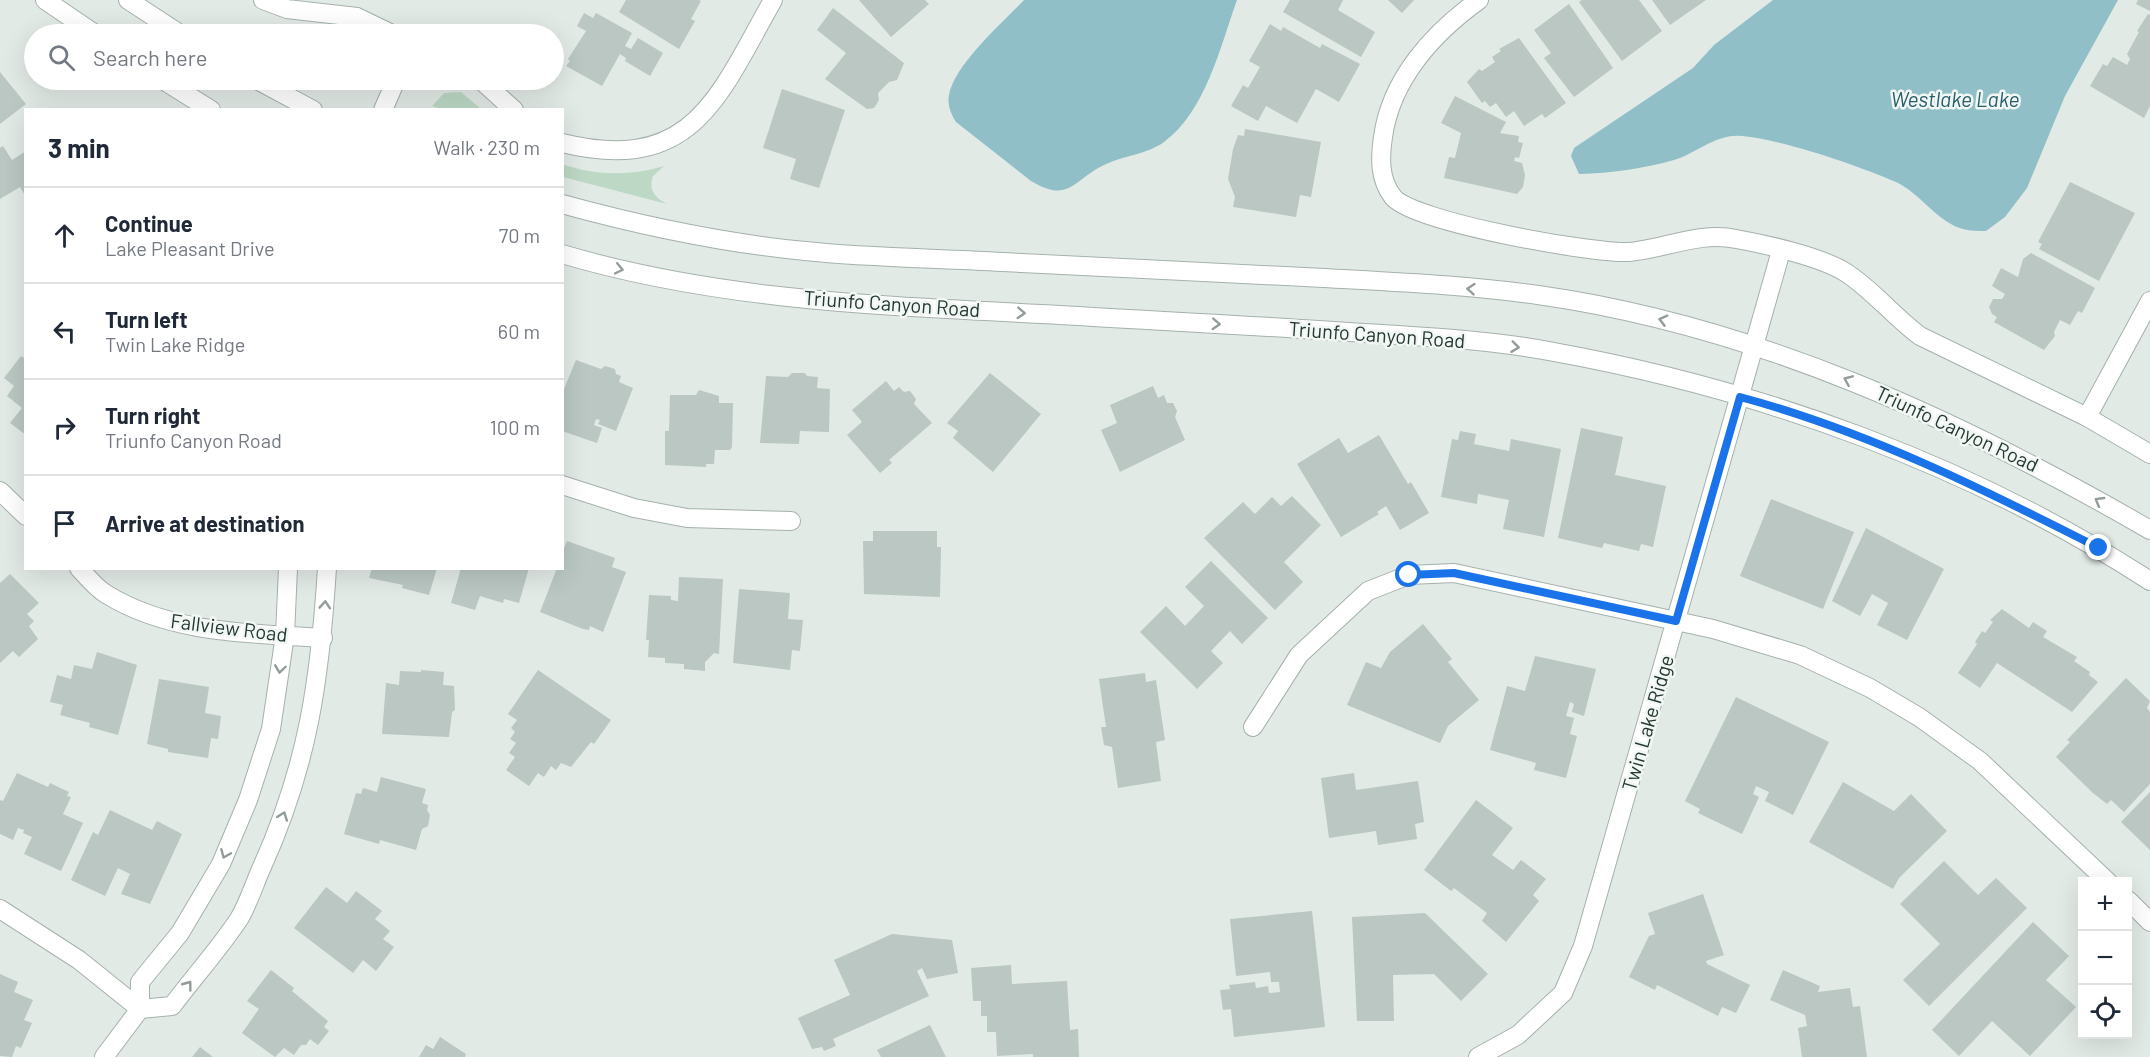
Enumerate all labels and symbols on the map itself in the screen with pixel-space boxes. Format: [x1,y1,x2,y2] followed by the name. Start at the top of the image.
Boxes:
[1891,86,2019,111] water label: Westlake Lake
[614,262,624,275] one-way arrow
[1466,283,1475,296] one-way arrow
[803,285,981,321] street label: Triunfo Canyon Road
[1016,307,1025,320] one-way arrow
[1658,315,1668,328] one-way arrow
[1288,316,1466,352] street label: Triunfo Canyon Road
[1211,317,1220,330] one-way arrow
[1510,340,1519,352] one-way arrow
[1844,375,1855,387] one-way arrow
[1872,380,2043,476] street label: Triunfo Canyon Road
[2095,496,2106,508] one-way arrow
[2085,534,2111,560] route end
[1395,561,1421,587] route start
[318,601,331,610] one-way arrow
[169,608,289,646] street label: Fallview Road
[1616,652,1678,794] street label: Twin Lake Ridge
[274,664,286,673] one-way arrow
[275,811,288,822] one-way arrow
[220,848,232,859] one-way arrow
[181,980,192,991] one-way arrow

